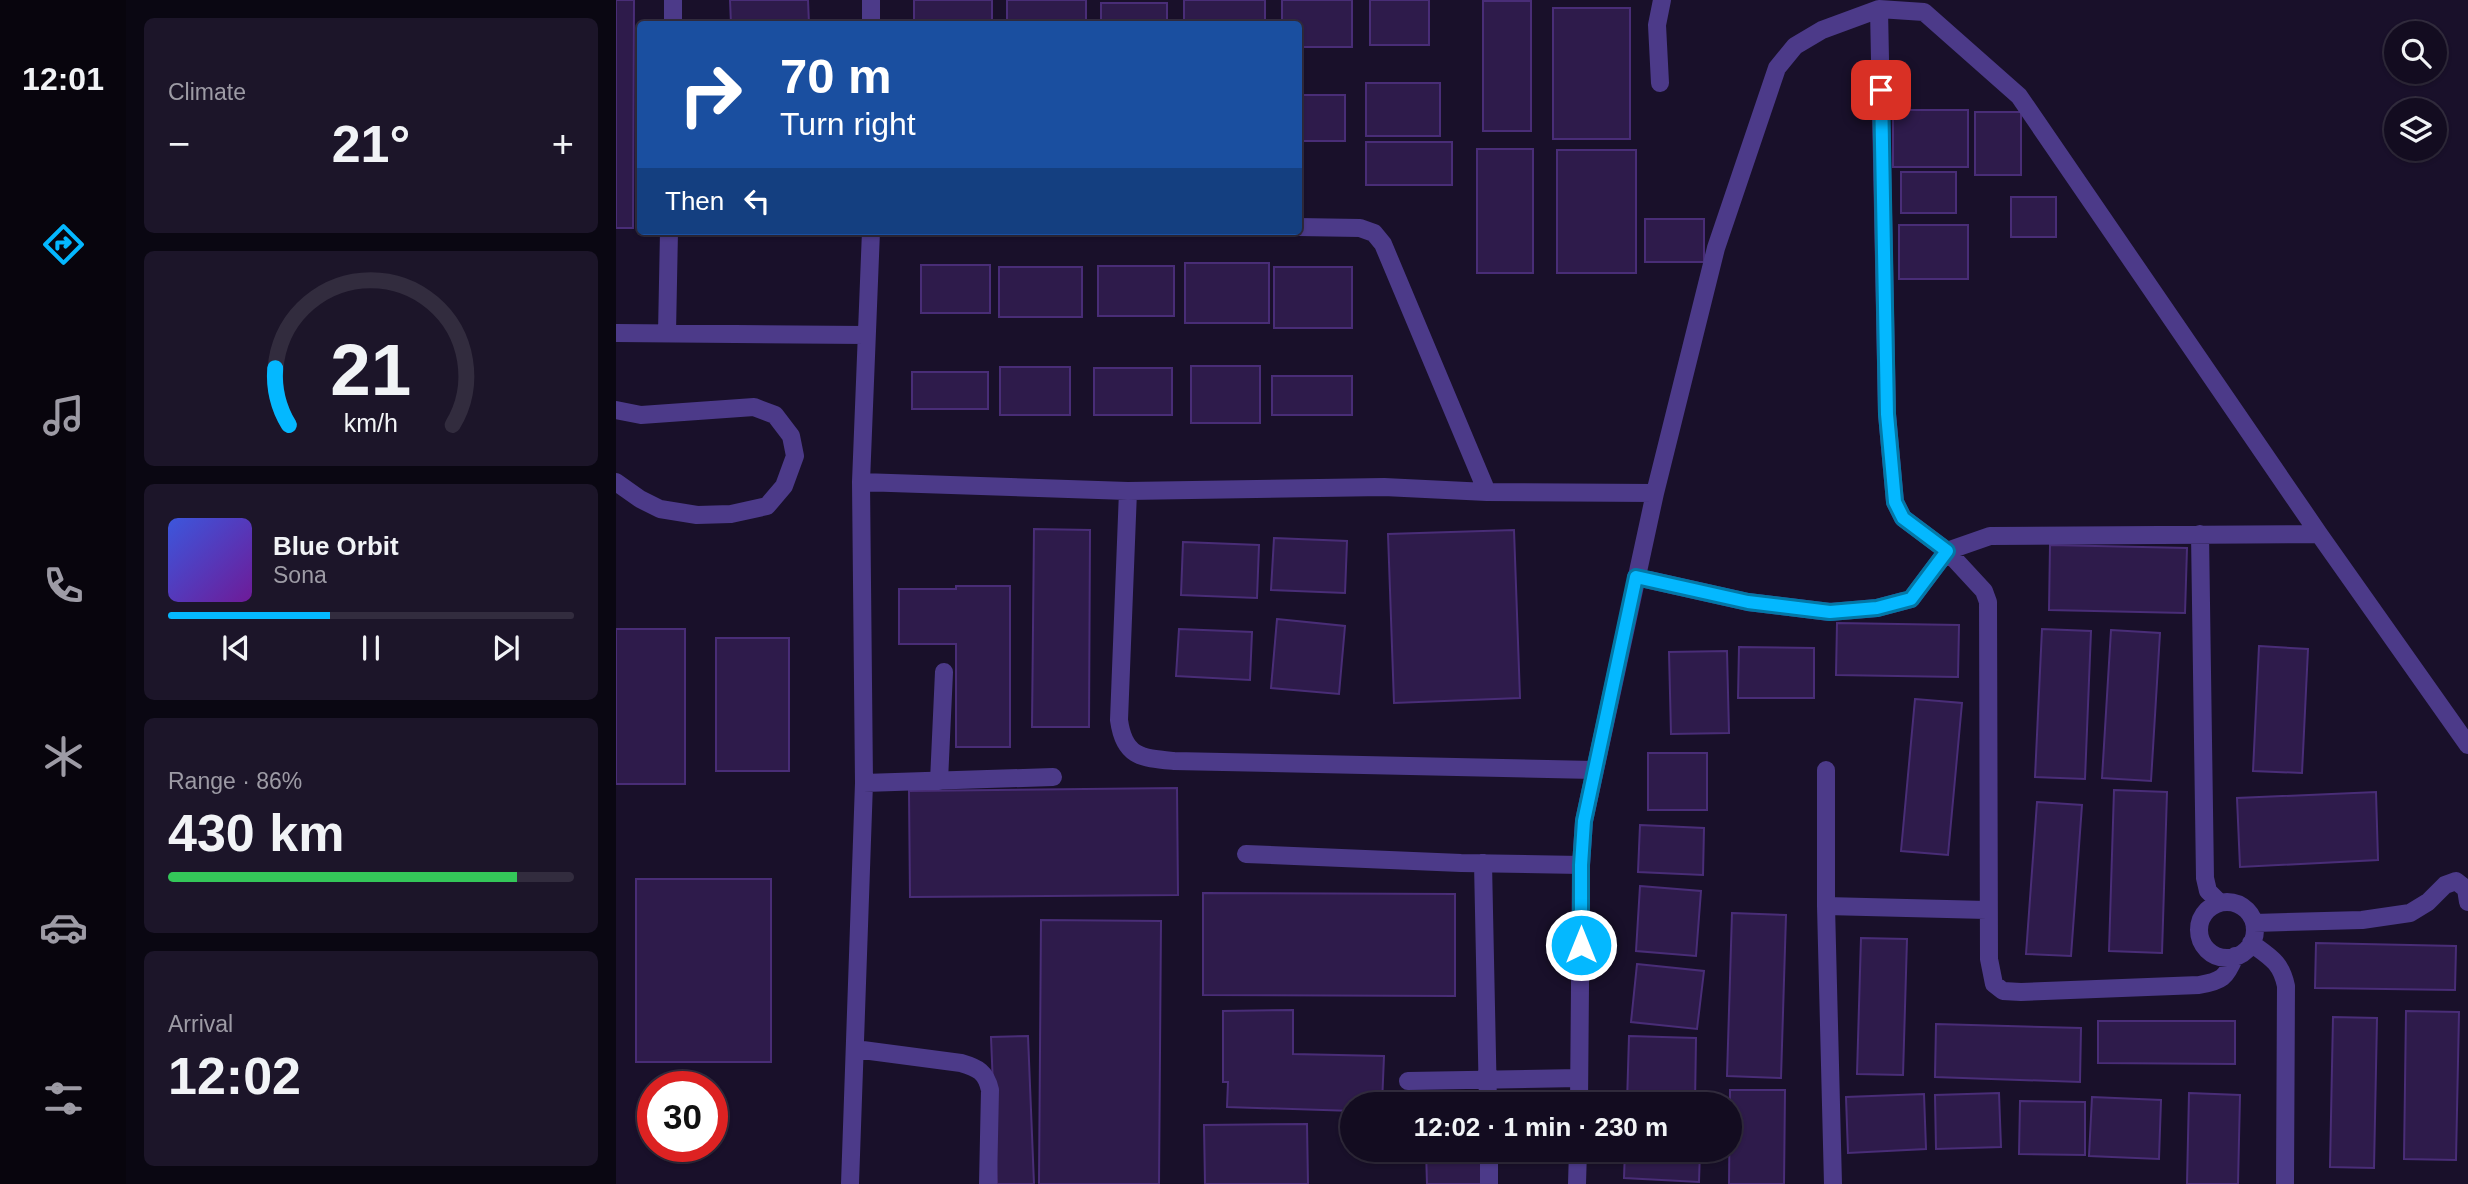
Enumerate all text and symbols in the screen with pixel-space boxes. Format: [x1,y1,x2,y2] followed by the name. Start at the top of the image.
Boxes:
[2384,21,2447,161] map controls
[2384,21,2447,84] button: search
[665,49,756,140] icon: right
[780,49,892,103] text: 70 m
[1851,60,1911,120] pin
[22,61,104,97] text: 12:01
[1862,71,1900,109] icon: arrive
[168,79,246,105] text: Climate
[2384,98,2447,161] button: layers
[780,106,916,142] text: Turn right
[332,115,410,173] text: 21°
[168,123,190,165] text: −
[552,123,574,165] text: +
[738,182,776,220] icon: left
[665,186,724,216] text: Then
[39,220,88,269] icon: directions
[331,329,411,410] text: 21
[39,391,88,440] icon: music
[344,409,398,437] text: km/h
[273,531,399,561] text: Blue Orbit
[39,561,88,610] icon: phone
[273,562,327,588] text: Sona
[217,629,255,667] icon: previous
[352,629,390,667] icon: pause
[487,629,525,667] icon: next
[39,732,88,781] icon: climate
[168,768,302,794] text: Range · 86%
[168,804,344,862] text: 430 km
[39,903,88,952] icon: car
[1544,908,1618,982] position arrow
[168,1011,233,1037] text: Arrival
[168,1047,301,1105] text: 12:02
[637,1071,728,1162] speed limit sign: 30
[39,1074,88,1123] icon: filters
[1414,1112,1668,1142] text: 12:02 · 1 min · 230 m

